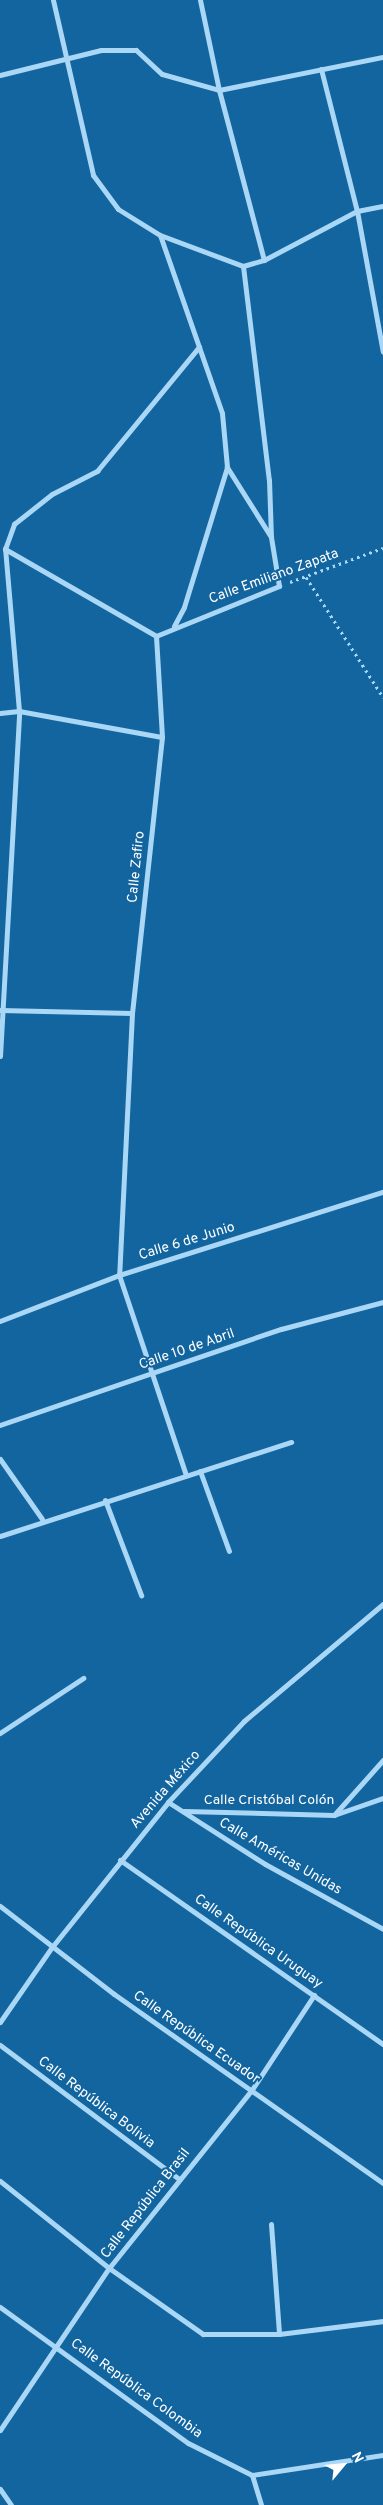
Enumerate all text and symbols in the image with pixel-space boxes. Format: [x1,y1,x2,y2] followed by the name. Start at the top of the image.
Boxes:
[207,546,341,608] street label: Calle Emiliano Zapata
[125,830,149,904] street label: Calle Zafiro
[137,1219,237,1265] street label: Calle 6 de Junio
[137,1326,237,1374] street label: Calle 10 de Abril
[127,1747,205,1833] street label: Avenida México
[204,1793,334,1809] street label: Calle Cristóbal Colón
[215,1815,345,1899] street label: Calle Américas Unidas
[191,1891,325,1993] street label: Calle República Uruguay
[129,1988,263,2088] street label: Calle República Ecuador
[34,2054,158,2152] street label: Calle República Bolivia
[98,2146,194,2262] street label: Calle República Brasil
[67,2336,205,2442] street label: Calle República Colombia
[318,2440,368,2490] north arrow
[347,2449,367,2466] text: N

